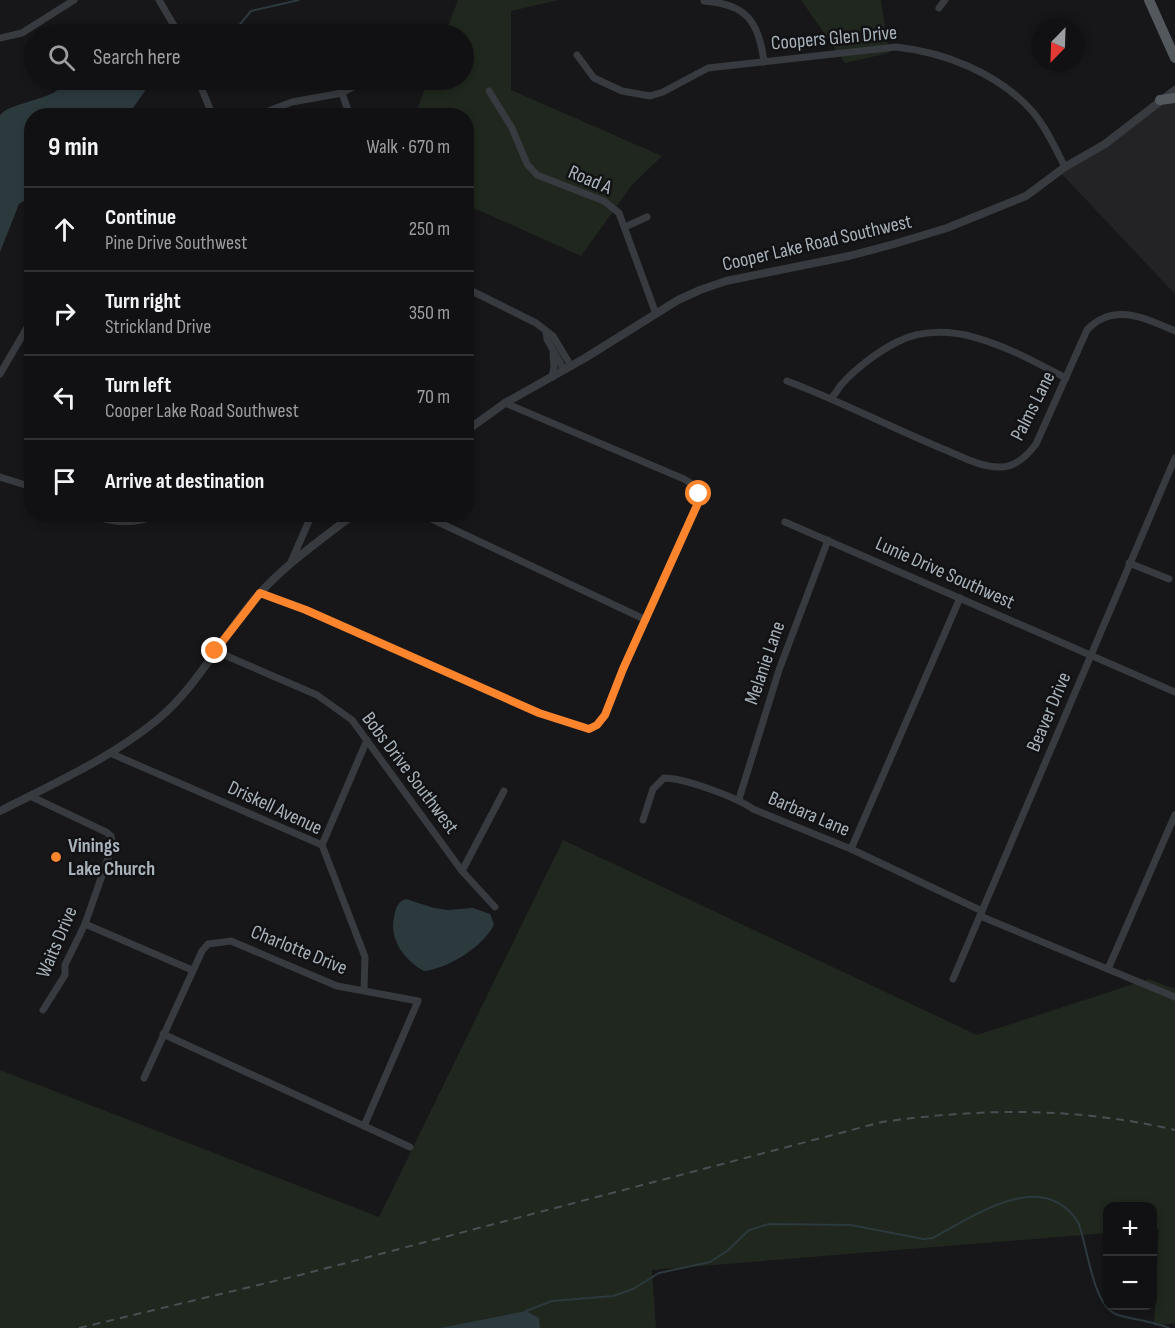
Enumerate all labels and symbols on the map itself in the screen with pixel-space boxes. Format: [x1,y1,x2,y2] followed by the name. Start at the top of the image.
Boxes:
[1031,18,1085,72] north arrow
[770,21,898,55] street label: Coopers Glen Drive
[565,160,616,200] street label: Road A
[720,210,914,276] street label: Cooper Lake Road Southwest
[1005,367,1061,445] street label: Palms Lane
[685,480,711,506] route start
[872,532,1018,614] street label: Lunie Drive Southwest
[740,618,790,708] street label: Melanie Lane
[201,637,227,663] route end
[1022,669,1076,755] street label: Beaver Drive
[356,707,464,839] street label: Bobs Drive Southwest
[224,776,326,840] street label: Driskell Avenue
[765,786,853,842] street label: Barbara Lane
[68,834,155,881] place label: Vinings Lake Church
[49,850,63,864] marker: Vinings Lake Church
[31,903,83,981] street label: Waits Drive
[247,920,351,980] street label: Charlotte Drive

